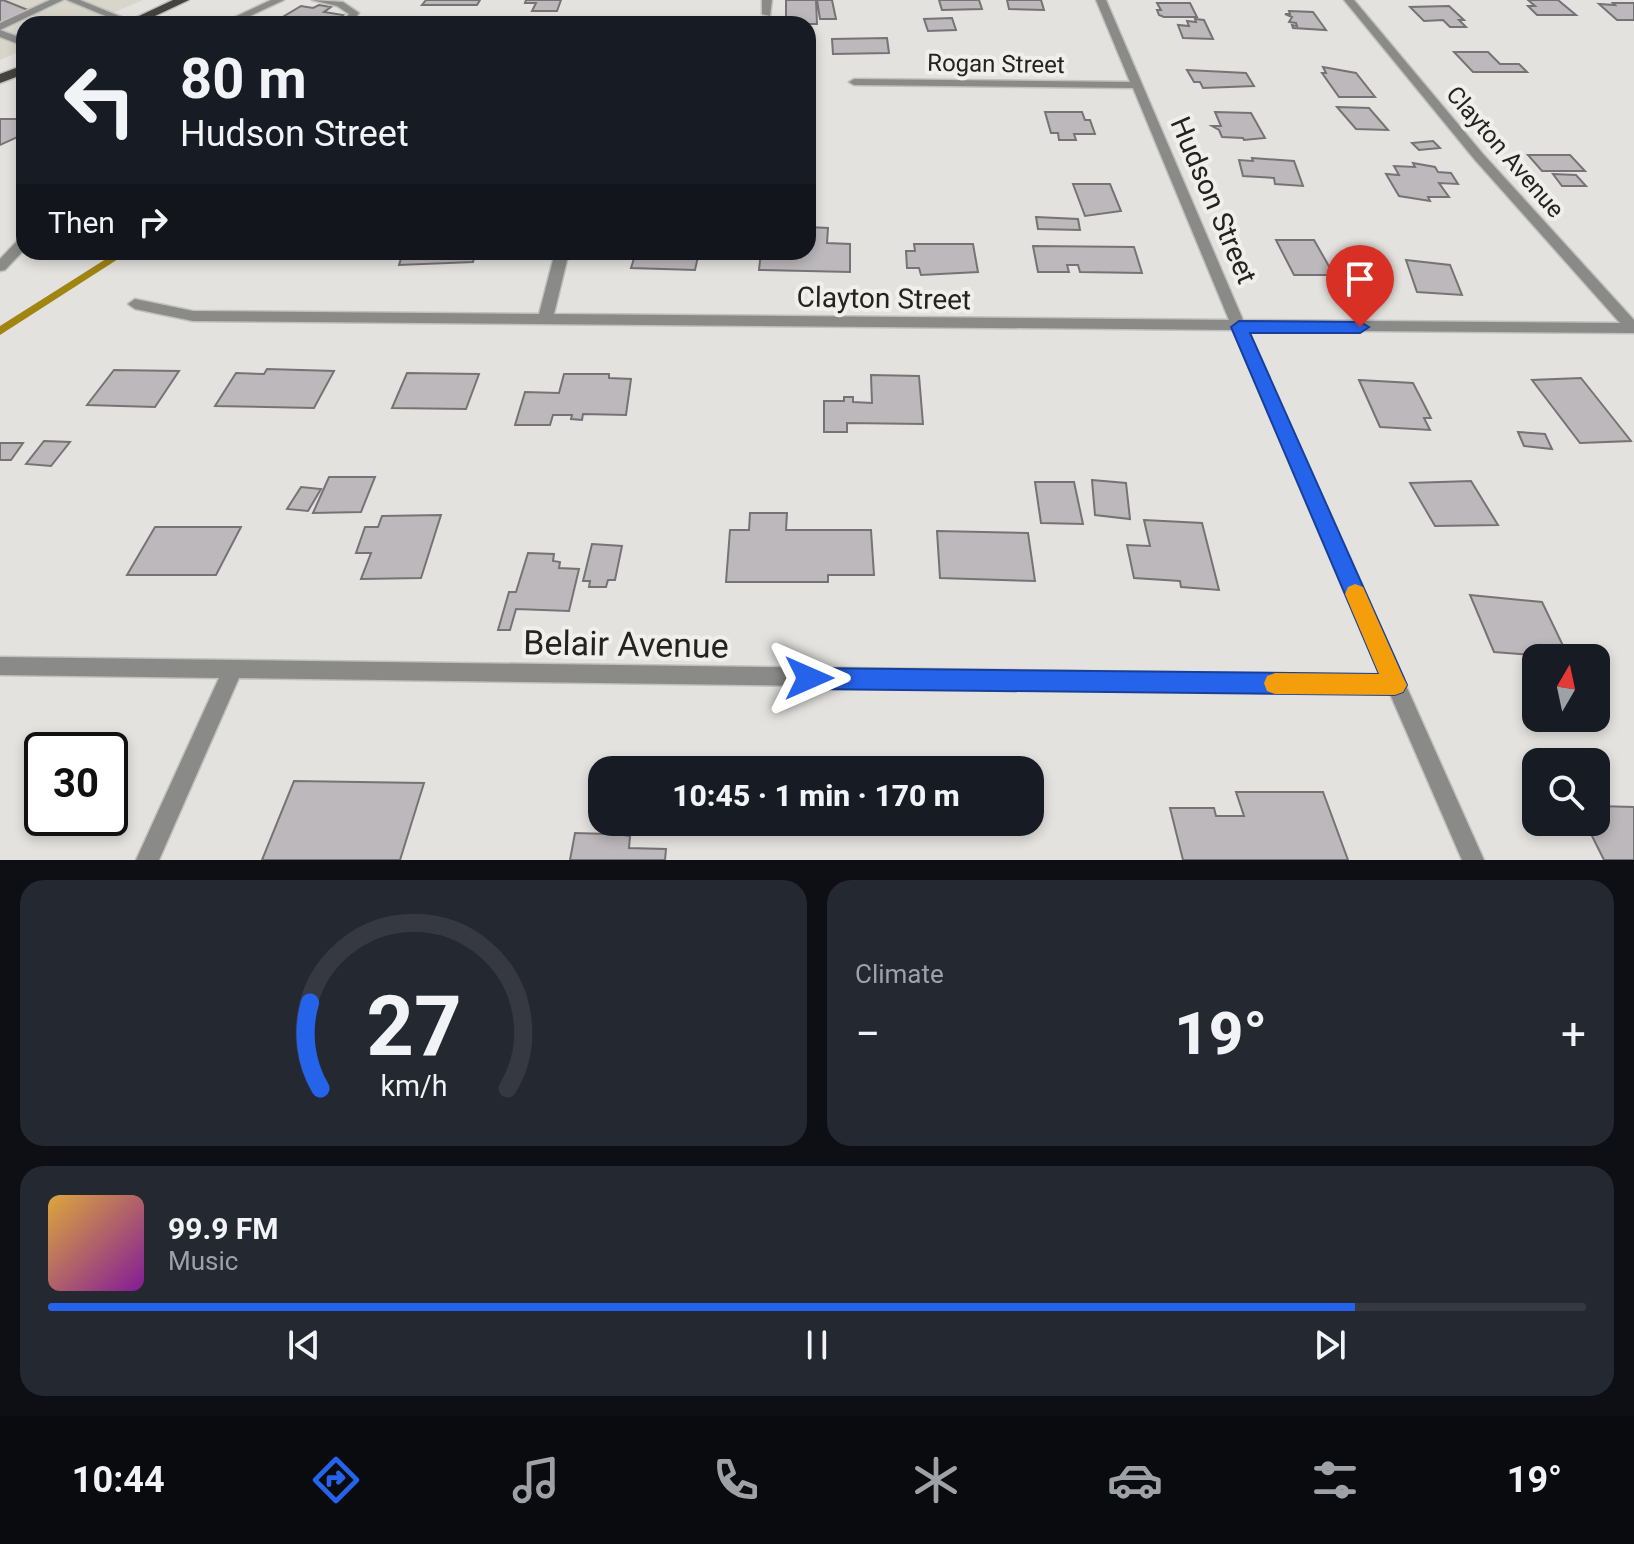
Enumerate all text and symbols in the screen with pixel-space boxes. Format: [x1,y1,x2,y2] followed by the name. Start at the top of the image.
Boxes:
[180,46,307,112] text: 80 m
[48,48,152,152] icon: left
[927,49,1065,79] street label: Rogan Street
[1440,81,1570,223] street label: Clayton Avenue
[1164,112,1263,289] street label: Hudson Street
[180,113,409,155] text: Hudson Street
[131,200,175,244] icon: right
[48,205,115,240] text: Then
[1326,245,1394,327] pin
[1338,257,1382,301] icon: arrive
[796,280,971,317] street label: Clayton Street
[523,622,729,666] street label: Belair Avenue
[767,636,851,720] position arrow
[1522,644,1610,732] north arrow
[1522,644,1610,836] map controls
[24,732,128,836] speed limit sign: 30
[1522,748,1610,836] button: search
[672,778,960,813] text: 10:45 · 1 min · 170 m
[855,959,944,989] text: Climate
[366,978,461,1075] text: 27
[1174,998,1267,1069] text: 19°
[855,1008,880,1060] text: −
[1561,1008,1586,1060] text: +
[380,1069,447,1103] text: km/h
[168,1211,279,1246] text: 99.9 FM
[168,1246,238,1276] text: Music
[282,1323,326,1367] icon: previous
[795,1323,839,1367] icon: pause
[1308,1323,1352,1367] icon: next
[308,1452,364,1508] icon: directions
[508,1452,564,1508] icon: music
[708,1452,764,1508] icon: phone
[908,1452,964,1508] icon: climate
[1107,1452,1163,1508] icon: car
[1307,1452,1363,1508] icon: filters
[72,1459,165,1501] text: 10:44
[1507,1459,1562,1501] text: 19°

